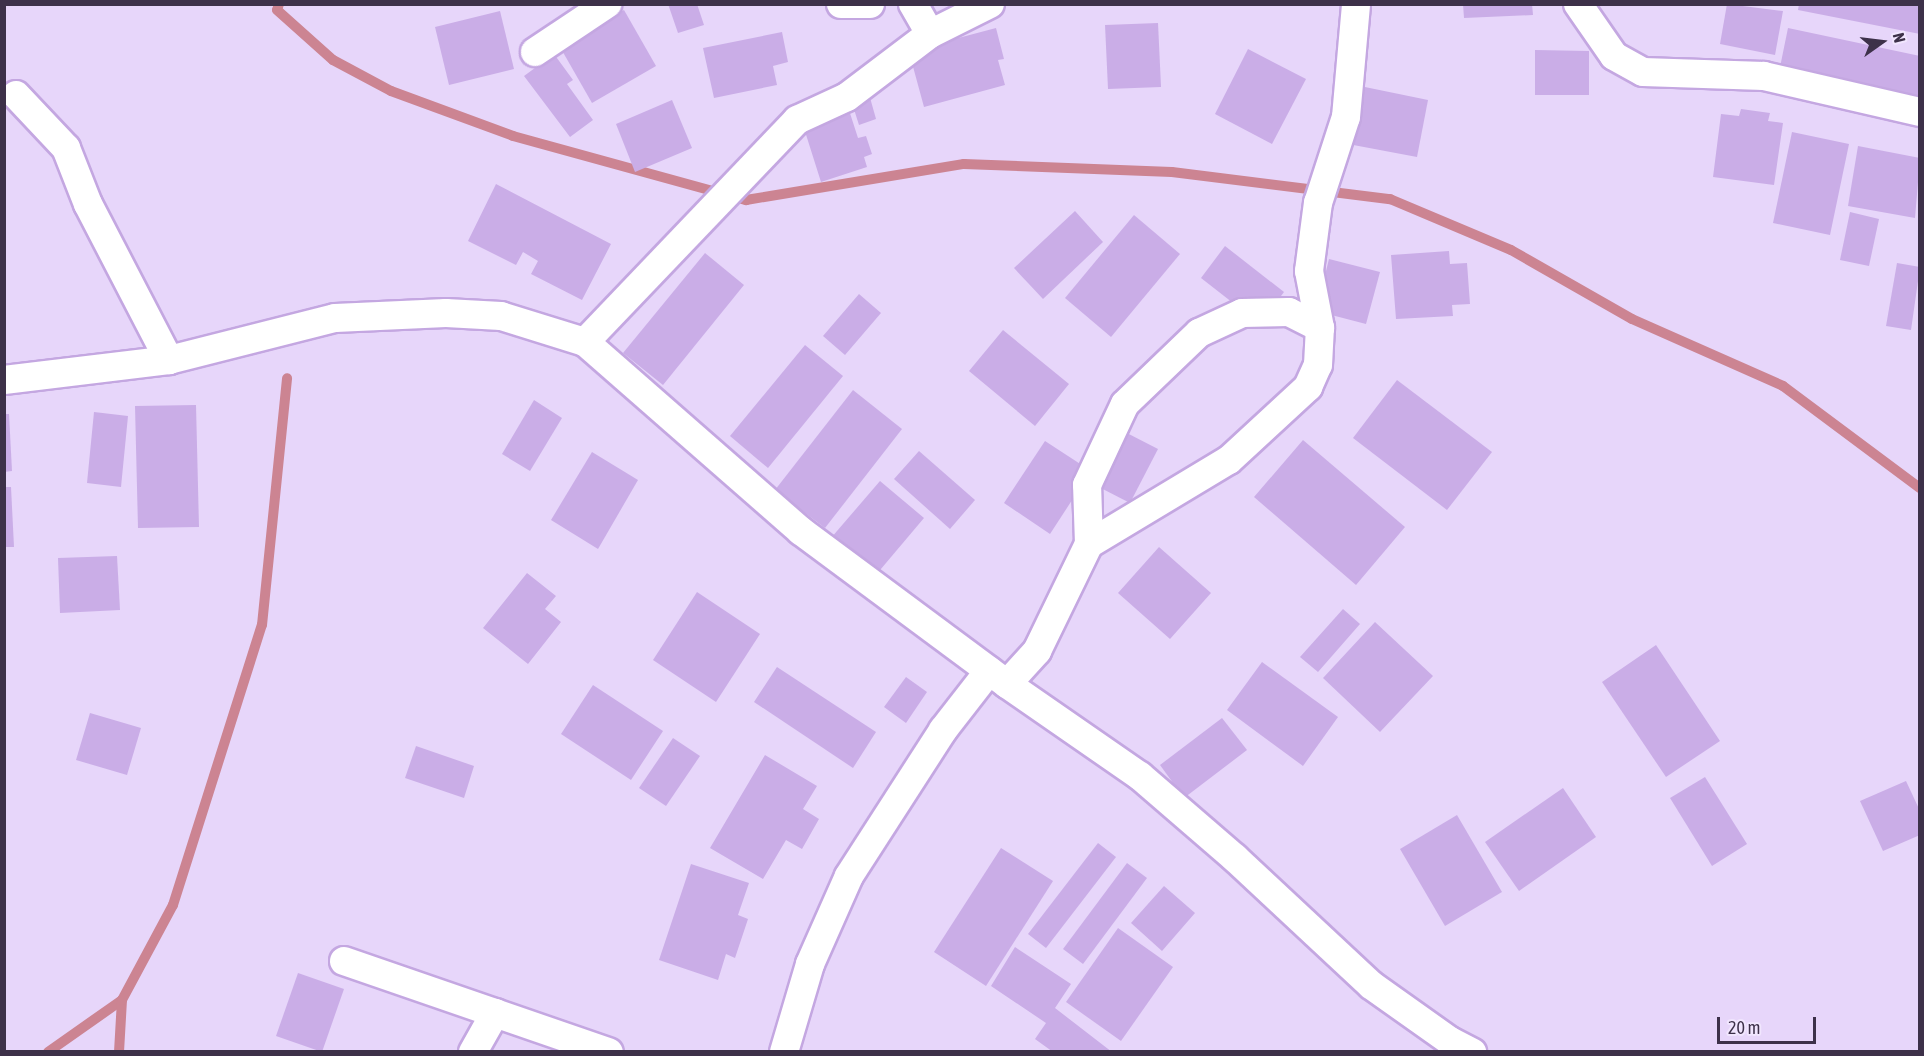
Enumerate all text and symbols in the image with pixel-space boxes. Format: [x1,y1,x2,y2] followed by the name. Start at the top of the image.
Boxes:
[1852,12,1912,72] north arrow
[1890,31,1909,44] text: N
[1720,1005,1819,1043] scale bar
[1728,1017,1760,1038] text: 20 m

